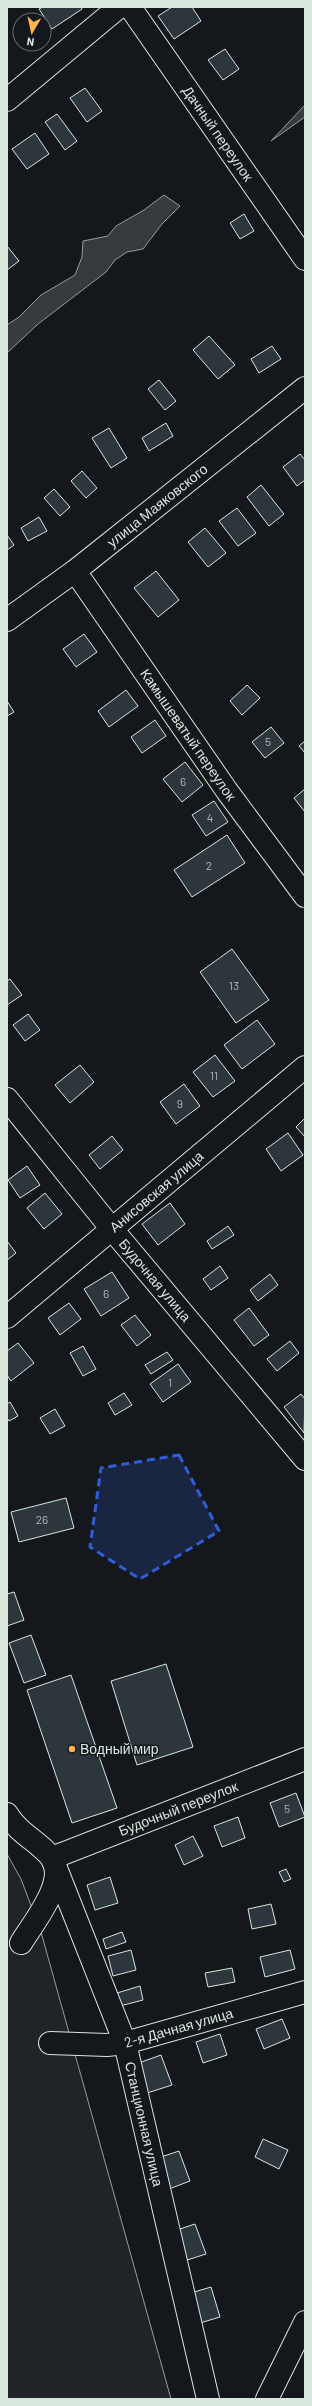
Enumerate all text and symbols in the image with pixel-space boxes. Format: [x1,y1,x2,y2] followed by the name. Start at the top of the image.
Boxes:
[12,12,52,52] north arrow
[26,35,35,49] text: N
[179,82,258,185] street label: Дачный переулок
[103,460,211,550] street label: улица Маяковского
[137,665,241,804] street label: Камышеватый переулок
[265,734,271,748] house number: 5
[180,774,186,788] house number: 6
[207,810,213,824] house number: 4
[206,858,212,872] house number: 2
[229,978,239,992] house number: 13
[210,1068,218,1082] house number: 11
[177,1096,183,1110] house number: 9
[106,1147,207,1236] street label: Анисовская улица
[116,1235,195,1325] street label: Будочная улица
[103,1286,109,1300] house number: 6
[168,1375,172,1389] house number: 1
[36,1512,48,1526] house number: 26
[80,1740,159,1757] place label: Водный мир
[67,1744,77,1754] marker: Водный мир
[116,1777,241,1839] street label: Будочный переулок
[284,1801,290,1815] house number: 5
[122,2004,235,2051] street label: 2-я Дачная улица
[122,2060,167,2188] street label: Станционная улица

